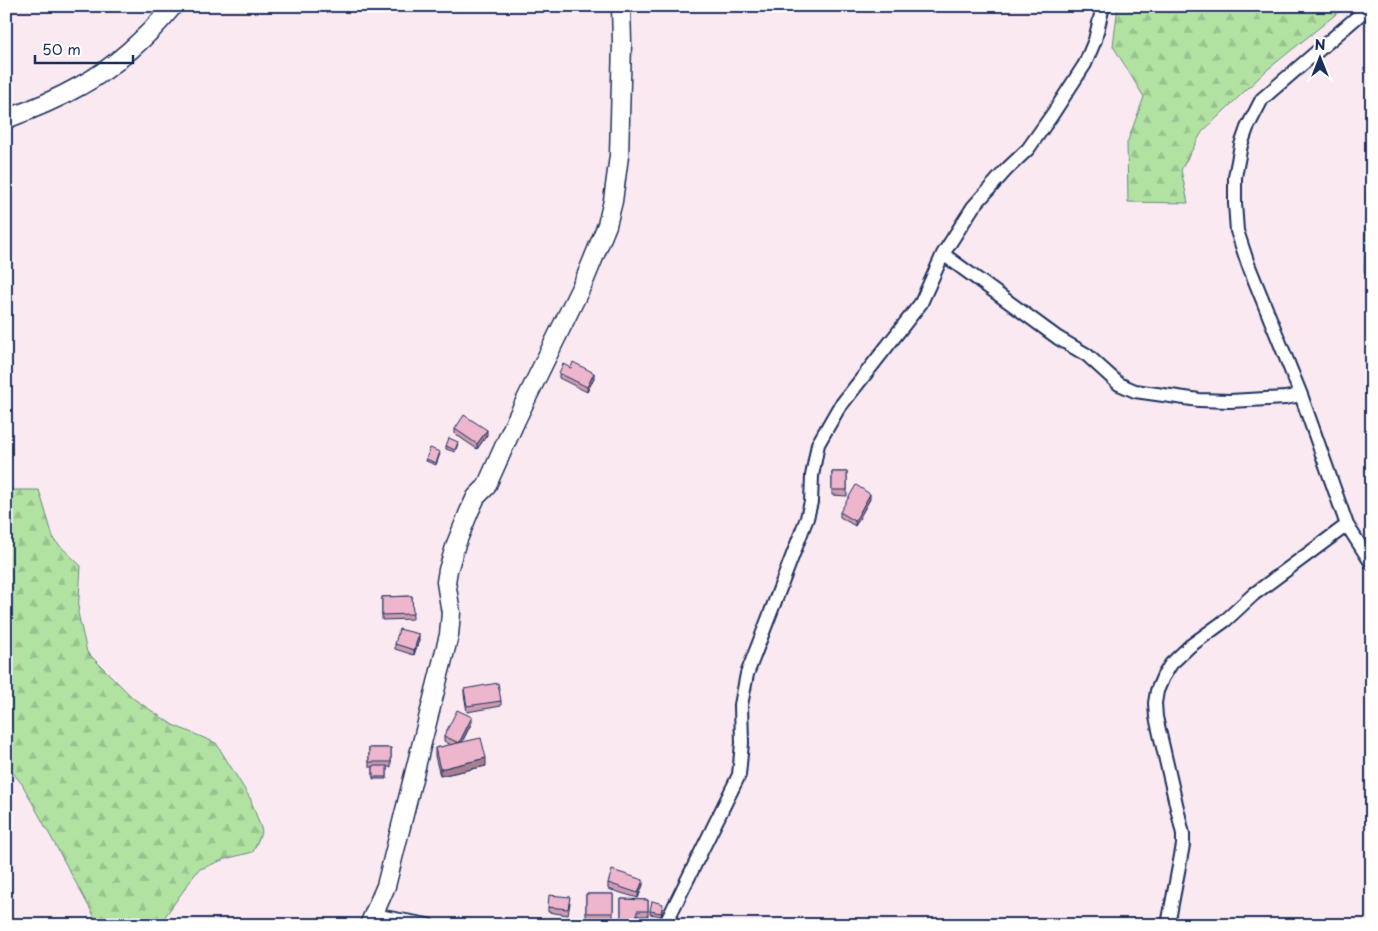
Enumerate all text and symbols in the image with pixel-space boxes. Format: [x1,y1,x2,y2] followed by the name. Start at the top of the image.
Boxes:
[35,32,132,64] scale bar
[1296,32,1346,82] north arrow
[1314,34,1326,55] text: N
[42,37,81,60] text: 50 m

